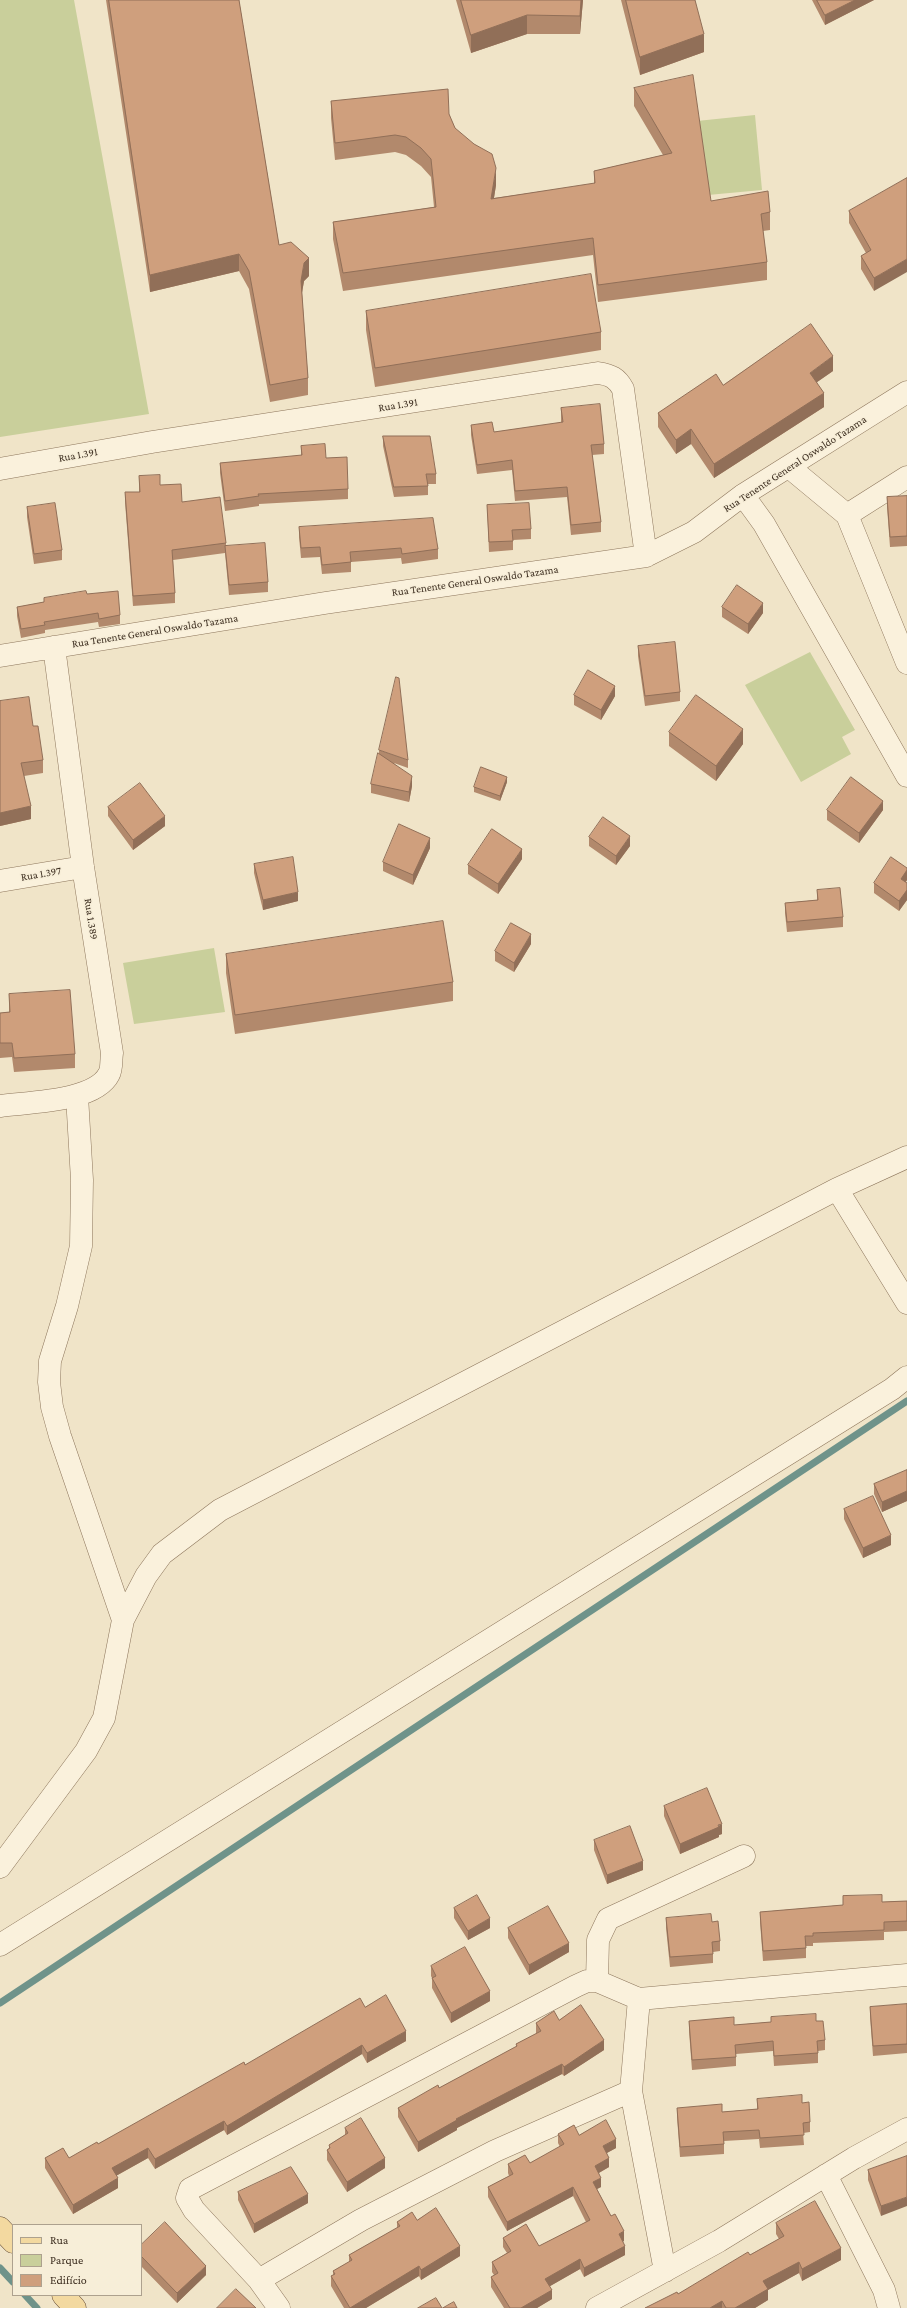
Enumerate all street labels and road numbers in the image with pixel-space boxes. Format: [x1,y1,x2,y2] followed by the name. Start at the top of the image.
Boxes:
[377,395,419,415] street label: Rua 1.391
[721,413,869,515] street label: Rua Tenente General Oswaldo Tazama
[57,445,99,465] street label: Rua 1.391
[391,563,559,599] street label: Rua Tenente General Oswaldo Tazama
[71,611,239,651] street label: Rua Tenente General Oswaldo Tazama
[20,864,62,884] street label: Rua 1.397
[81,897,101,941] street label: Rua 1.389

